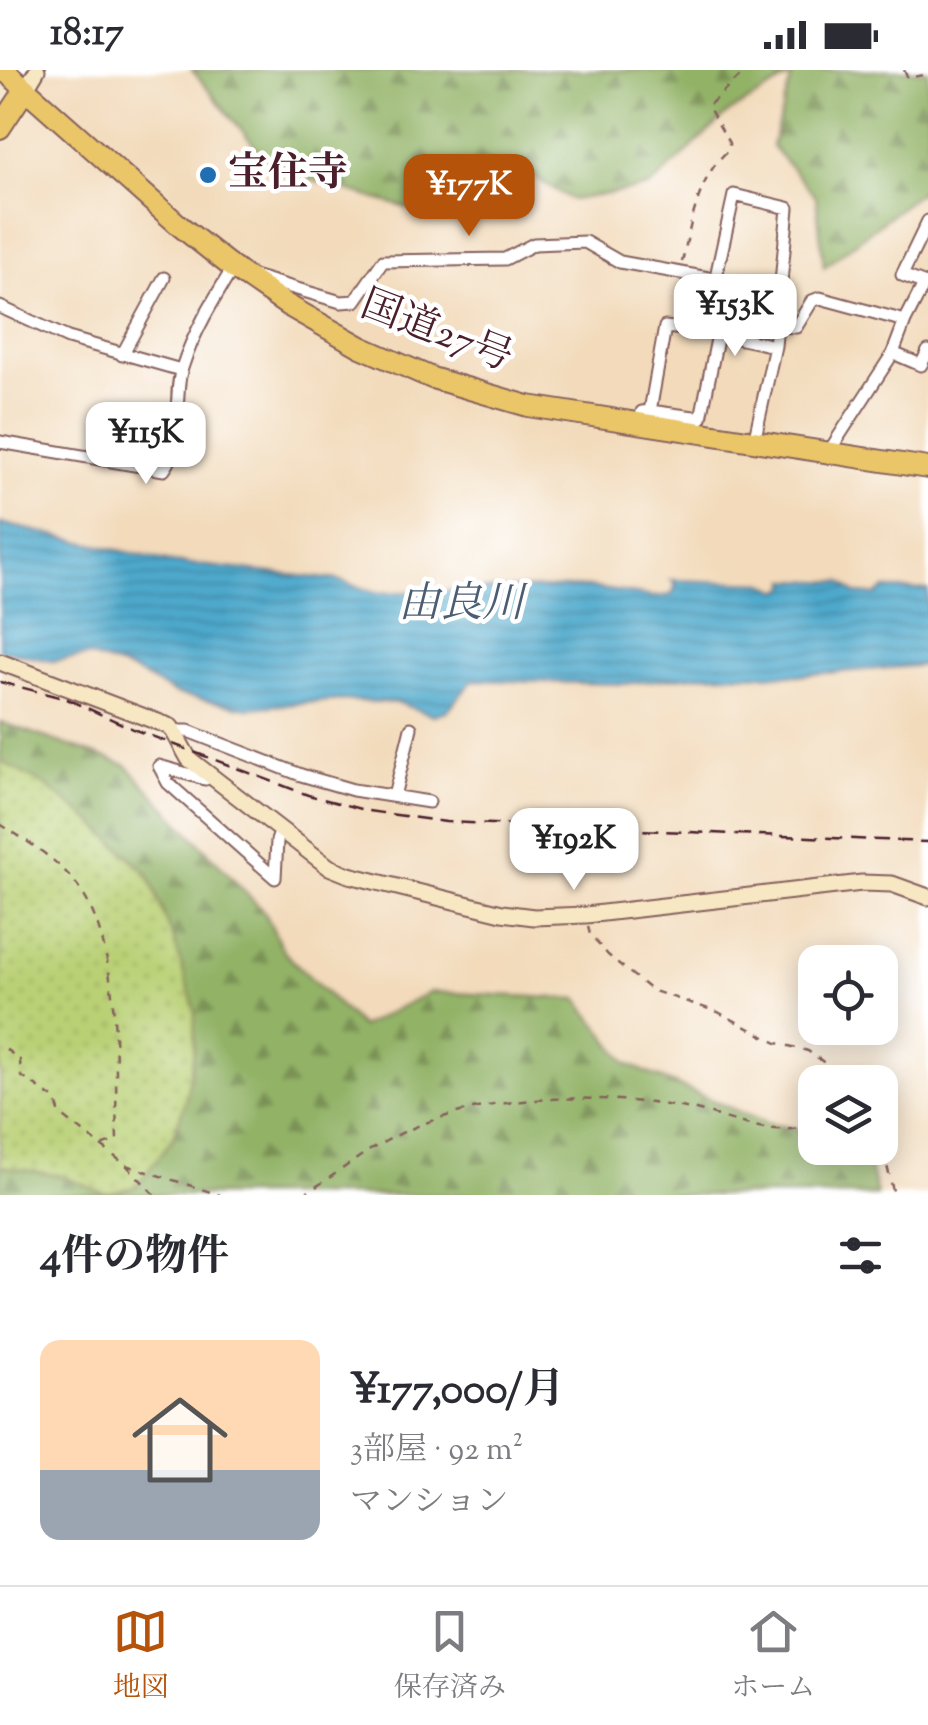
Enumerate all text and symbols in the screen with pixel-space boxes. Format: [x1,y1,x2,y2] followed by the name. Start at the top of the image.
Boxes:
[50,8,124,62] text: 18:17
[228,147,348,204] place label: 宝住寺
[399,154,539,239] pin: ¥177K
[426,163,512,209] text: ¥177K
[197,164,219,186] marker: 宝住寺
[665,274,805,359] pin: ¥153K
[352,278,520,388] street label: 国道27号
[696,283,774,329] text: ¥153K
[76,402,216,487] pin: ¥115K
[108,411,184,457] text: ¥115K
[398,576,528,636] water label: 由良川
[504,808,644,893] pin: ¥192K
[532,817,616,863] text: ¥192K
[798,945,898,1165] map controls
[798,945,898,1045] button: locate
[798,1065,898,1165] button: layers
[833,1228,888,1283] icon: filters
[40,1229,229,1289] text: 4件の物件
[350,1362,565,1422] text: ¥177,000/月
[120,1380,240,1500] icon: home
[350,1428,523,1474] text: 3部屋 · 92 m²
[350,1480,509,1526] text: マンション
[113,1604,169,1709] tab: 地図
[394,1604,506,1709] tab: 保存済み
[731,1604,815,1709] tab: ホーム

